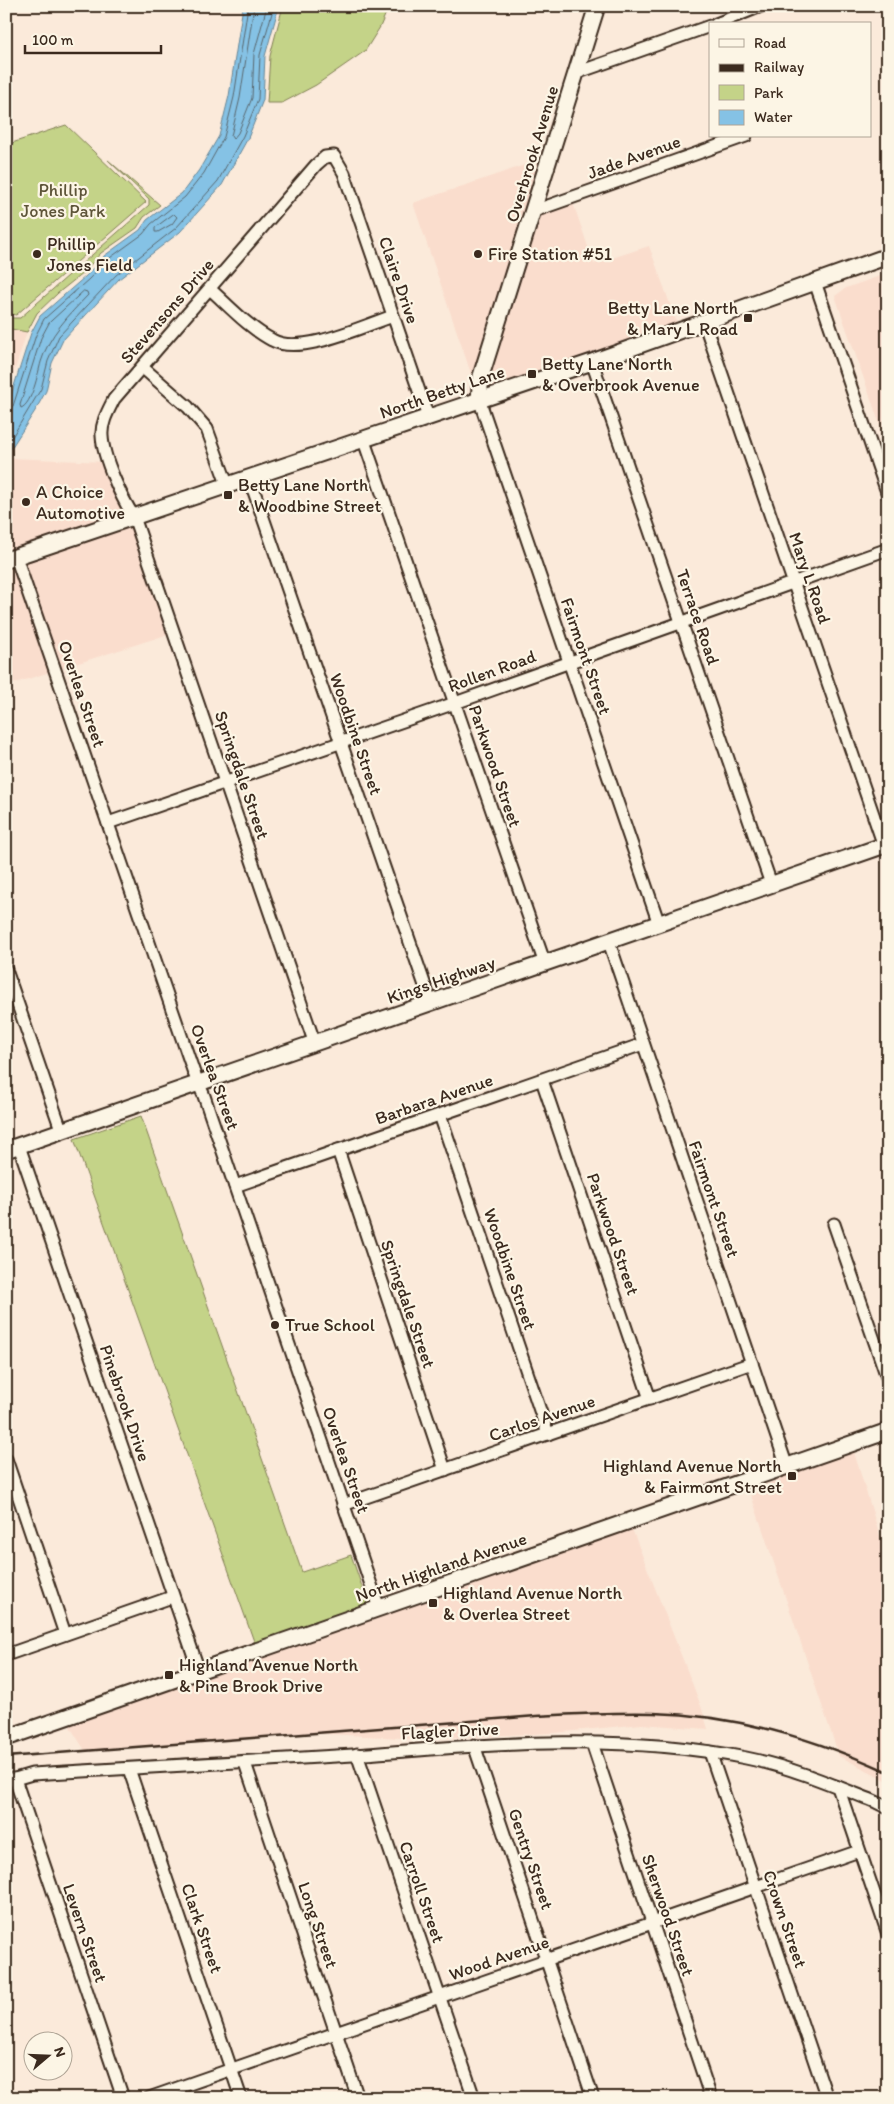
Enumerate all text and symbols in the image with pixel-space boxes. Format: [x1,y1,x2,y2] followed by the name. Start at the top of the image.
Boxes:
[25,22,161,54] scale bar
[709,22,872,138] legend
[32,31,74,49] text: 100 m
[754,34,787,52] text: Road
[754,58,804,76] text: Railway
[501,83,563,225] street label: Overbrook Avenue
[754,84,784,102] text: Park
[754,108,793,126] text: Water
[584,130,684,184] street label: Jade Avenue
[21,179,106,222] park label: Phillip Jones Park
[47,233,133,276] place label: Phillip Jones Field
[374,234,424,326] street label: Claire Drive
[488,243,612,265] place label: Fire Station #51
[31,248,43,260] marker: Phillip Jones Field
[472,248,484,260] marker: Fire Station #51
[115,254,219,368] street label: Stevensons Drive
[608,297,738,340] place label: Betty Lane North & Mary L Road
[742,312,754,324] marker: Betty Lane North & Mary L Road
[542,353,700,396] place label: Betty Lane North & Overbrook Avenue
[377,360,507,424] street label: North Betty Lane
[526,368,538,380] marker: Betty Lane North & Overbrook Avenue
[238,474,381,517] place label: Betty Lane North & Woodbine Street
[36,481,125,524] place label: A Choice Automotive
[222,489,234,501] marker: Betty Lane North & Woodbine Street
[20,496,32,508] marker: A Choice Automotive
[784,529,836,627] street label: Mary L Road
[671,566,725,668] street label: Terrace Road
[556,595,616,718] street label: Fairmont Street
[53,638,111,750] street label: Overlea Street
[445,645,539,697] street label: Rollen Road
[325,670,387,798] street label: Woodbine Street
[464,702,526,830] street label: Parkwood Street
[210,708,274,842] street label: Springdale Street
[384,951,499,1009] street label: Kings Highway
[186,1021,244,1133] street label: Overlea Street
[372,1069,496,1129] street label: Barbara Avenue
[684,1138,744,1261] street label: Fairmont Street
[582,1170,644,1298] street label: Parkwood Street
[479,1205,541,1333] street label: Woodbine Street
[376,1237,440,1371] street label: Springdale Street
[285,1314,375,1336] place label: True School
[269,1319,281,1331] marker: True School
[95,1342,155,1464] street label: Pinebrook Drive
[486,1390,598,1446] street label: Carlos Avenue
[317,1404,375,1516] street label: Overlea Street
[603,1455,782,1498] place label: Highland Avenue North & Fairmont Street
[786,1470,798,1482] marker: Highland Avenue North & Fairmont Street
[352,1527,530,1607] street label: North Highland Avenue
[443,1582,622,1625] place label: Highland Avenue North & Overlea Street
[427,1597,439,1609] marker: Highland Avenue North & Overlea Street
[179,1654,358,1697] place label: Highland Avenue North & Pine Brook Drive
[163,1669,175,1681] marker: Highland Avenue North & Pine Brook Drive
[401,1717,499,1745] street label: Flagler Drive
[503,1806,559,1913] street label: Gentry Street
[394,1838,450,1946] street label: Carroll Street
[637,1851,699,1979] street label: Sherwood Street
[758,1867,812,1971] street label: Crown Street
[293,1879,343,1971] street label: Long Street
[176,1880,228,1976] street label: Clark Street
[58,1881,112,1986] street label: Levern Street
[446,1931,552,1985] street label: Wood Avenue
[22,2032,72,2082] north arrow
[50,2045,69,2059] text: N

